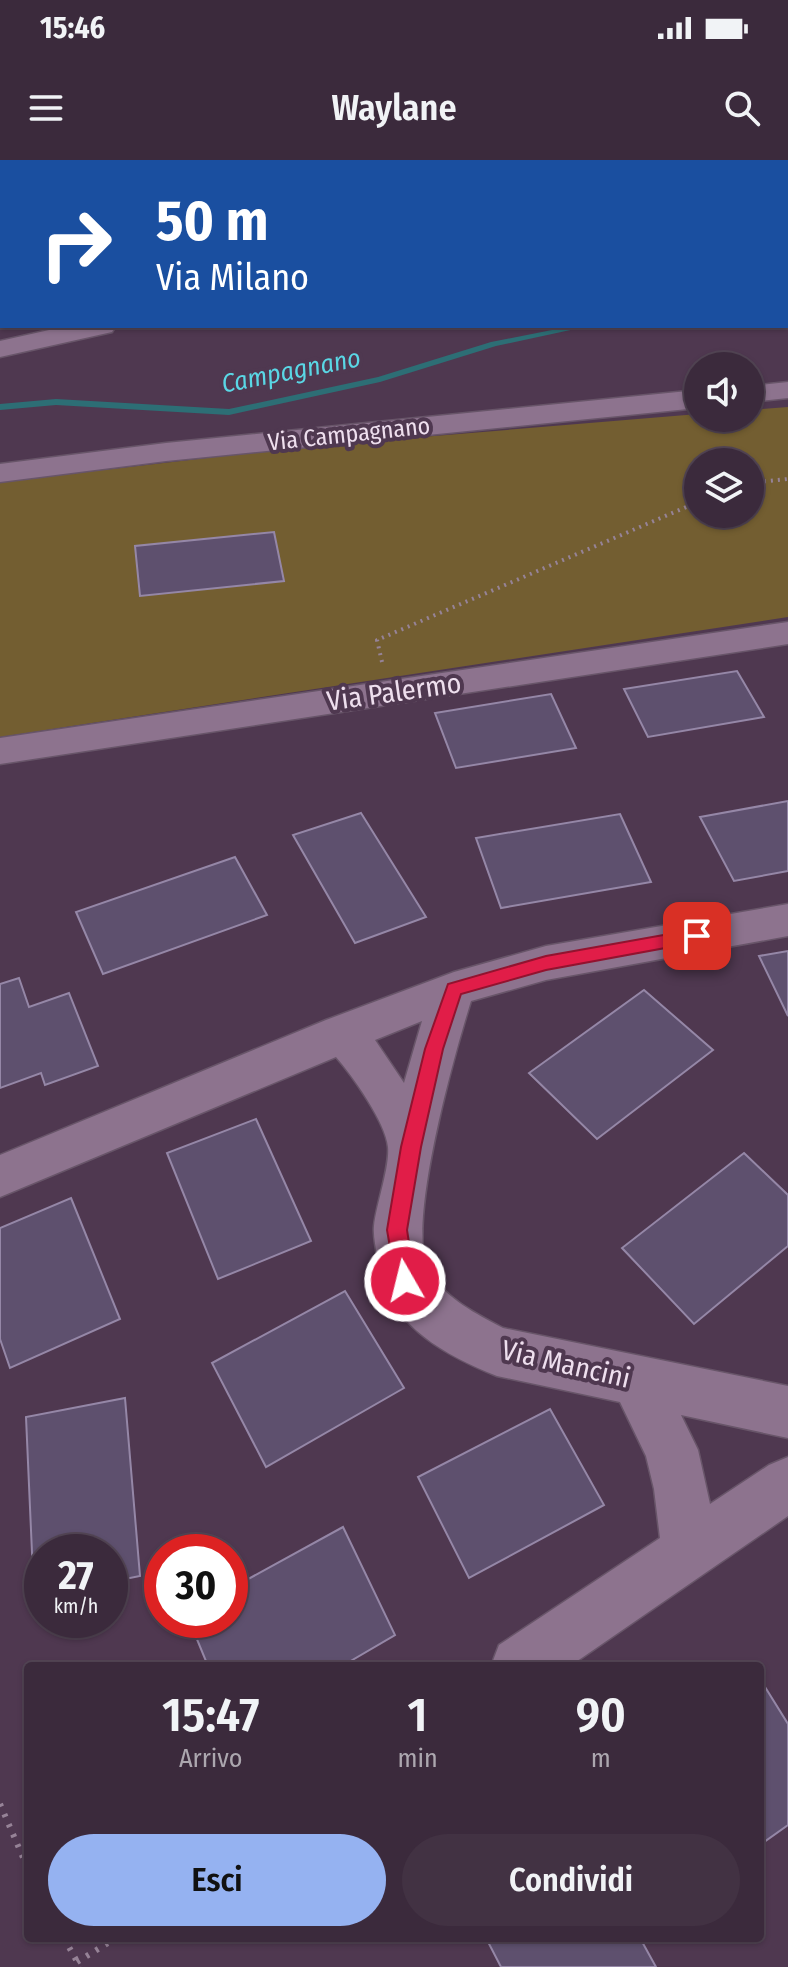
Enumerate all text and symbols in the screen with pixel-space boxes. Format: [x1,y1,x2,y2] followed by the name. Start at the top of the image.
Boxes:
[40,10,105,46] text: 15:46
[24,86,68,130] icon: menu
[331,86,457,130] text: Waylane
[720,86,764,130] icon: search
[156,188,268,255] text: 50 m
[24,192,128,296] icon: right
[156,256,309,300] text: Via Milano
[219,342,363,400] water label: Campagnano
[684,352,764,528] map controls
[684,352,764,432] button: sound
[267,412,431,456] street label: Via Campagnano
[684,448,764,528] button: layers
[325,666,463,718] street label: Via Palermo
[663,902,731,970] pin
[675,914,719,958] icon: arrive
[363,1239,447,1323] position arrow
[499,1333,633,1395] street label: Via Mancini
[144,1534,248,1638] speed limit sign: 30
[58,1552,94,1600] text: 27
[54,1594,98,1618] text: km/h
[162,1686,259,1744] text: 15:47
[408,1686,428,1744] text: 1
[576,1686,626,1744] text: 90
[179,1743,242,1774] text: Arrivo
[397,1743,438,1774] text: min
[591,1743,611,1774] text: m
[48,1834,386,1926] button: Esci
[402,1834,740,1926] button: Condividi

